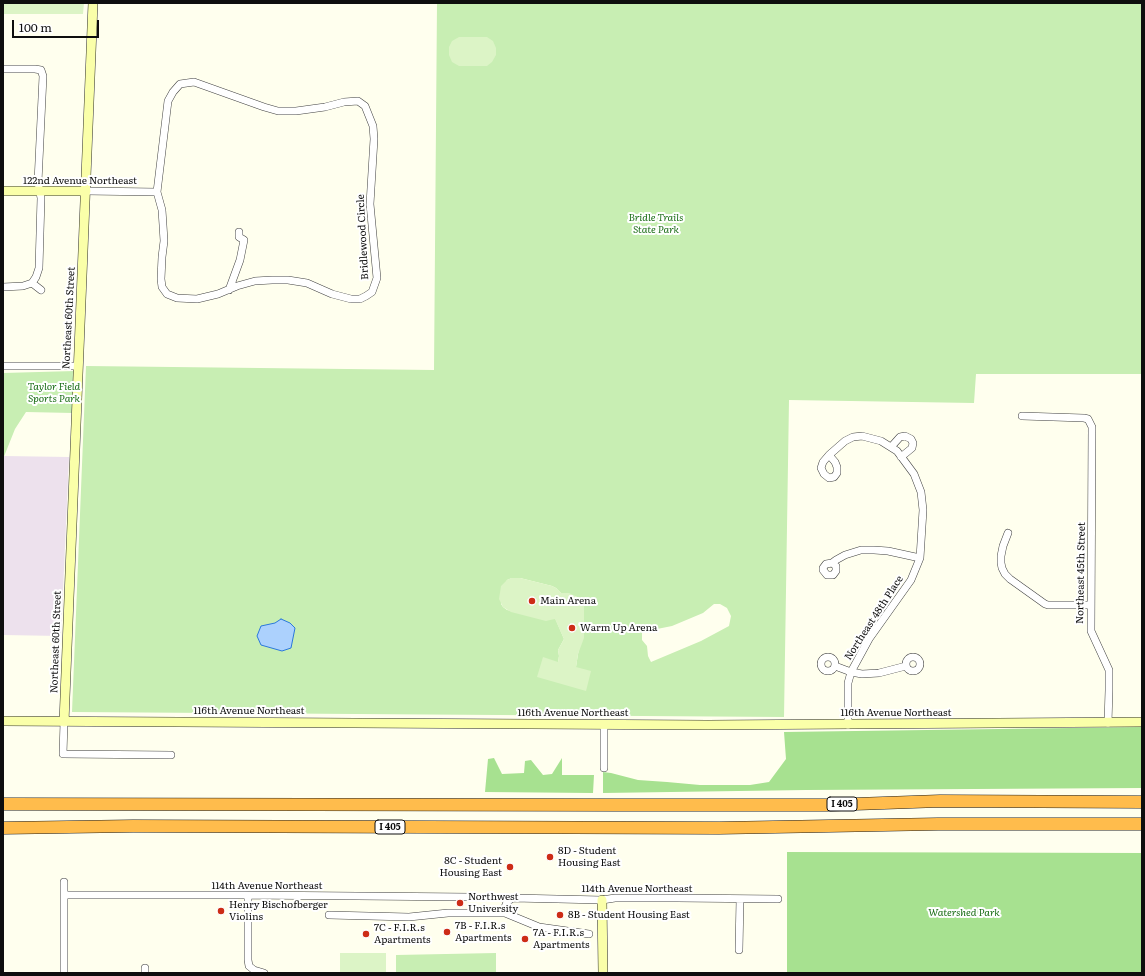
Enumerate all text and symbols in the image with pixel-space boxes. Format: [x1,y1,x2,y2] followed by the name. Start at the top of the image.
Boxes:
[14,12,101,38] scale bar
[19,18,52,36] text: 100 m
[23,175,137,187] street label: 122nd Avenue Northeast
[355,194,371,280] street label: Bridlewood Circle
[629,212,683,236] park label: Bridle Trails State Park
[60,267,78,369] street label: Northeast 60th Street
[28,381,80,404] park label: Taylor Field Sports Park
[1074,522,1088,624] street label: Northeast 45th Street
[842,573,906,663] street label: Northeast 48th Place
[48,591,64,693] street label: Northeast 60th Street
[540,595,596,607] place label: Main Arena
[527,596,537,606] marker: Main Arena
[580,622,657,634] place label: Warm Up Arena
[567,623,577,633] marker: Warm Up Arena
[193,705,305,717] street label: 116th Avenue Northeast
[517,707,629,719] street label: 116th Avenue Northeast
[840,707,952,719] street label: 116th Avenue Northeast
[827,797,857,811] road number: I 405
[375,820,405,834] road number: I 405
[558,845,621,868] place label: 8D - Student Housing East
[545,852,555,862] marker: 8D - Student Housing East
[439,855,502,878] place label: 8C - Student Housing East
[505,862,515,872] marker: 8C - Student Housing East
[212,880,322,892] street label: 114th Avenue Northeast
[582,883,692,895] street label: 114th Avenue Northeast
[468,891,519,914] place label: Northwest University
[455,898,465,908] marker: Northwest University
[229,899,328,922] place label: Henry Bischofberger Violins
[216,906,226,916] marker: Henry Bischofberger Violins
[928,907,1000,919] park label: Watershed Park
[568,909,690,921] place label: 8B - Student Housing East
[555,910,565,920] marker: 8B - Student Housing East
[455,920,512,944] place label: 7B - F.I.R.s Apartments
[374,922,431,946] place label: 7C - F.I.R.s Apartments
[442,927,452,937] marker: 7B - F.I.R.s Apartments
[533,927,590,950] place label: 7A - F.I.R.s Apartments
[361,929,371,939] marker: 7C - F.I.R.s Apartments
[520,934,530,944] marker: 7A - F.I.R.s Apartments

